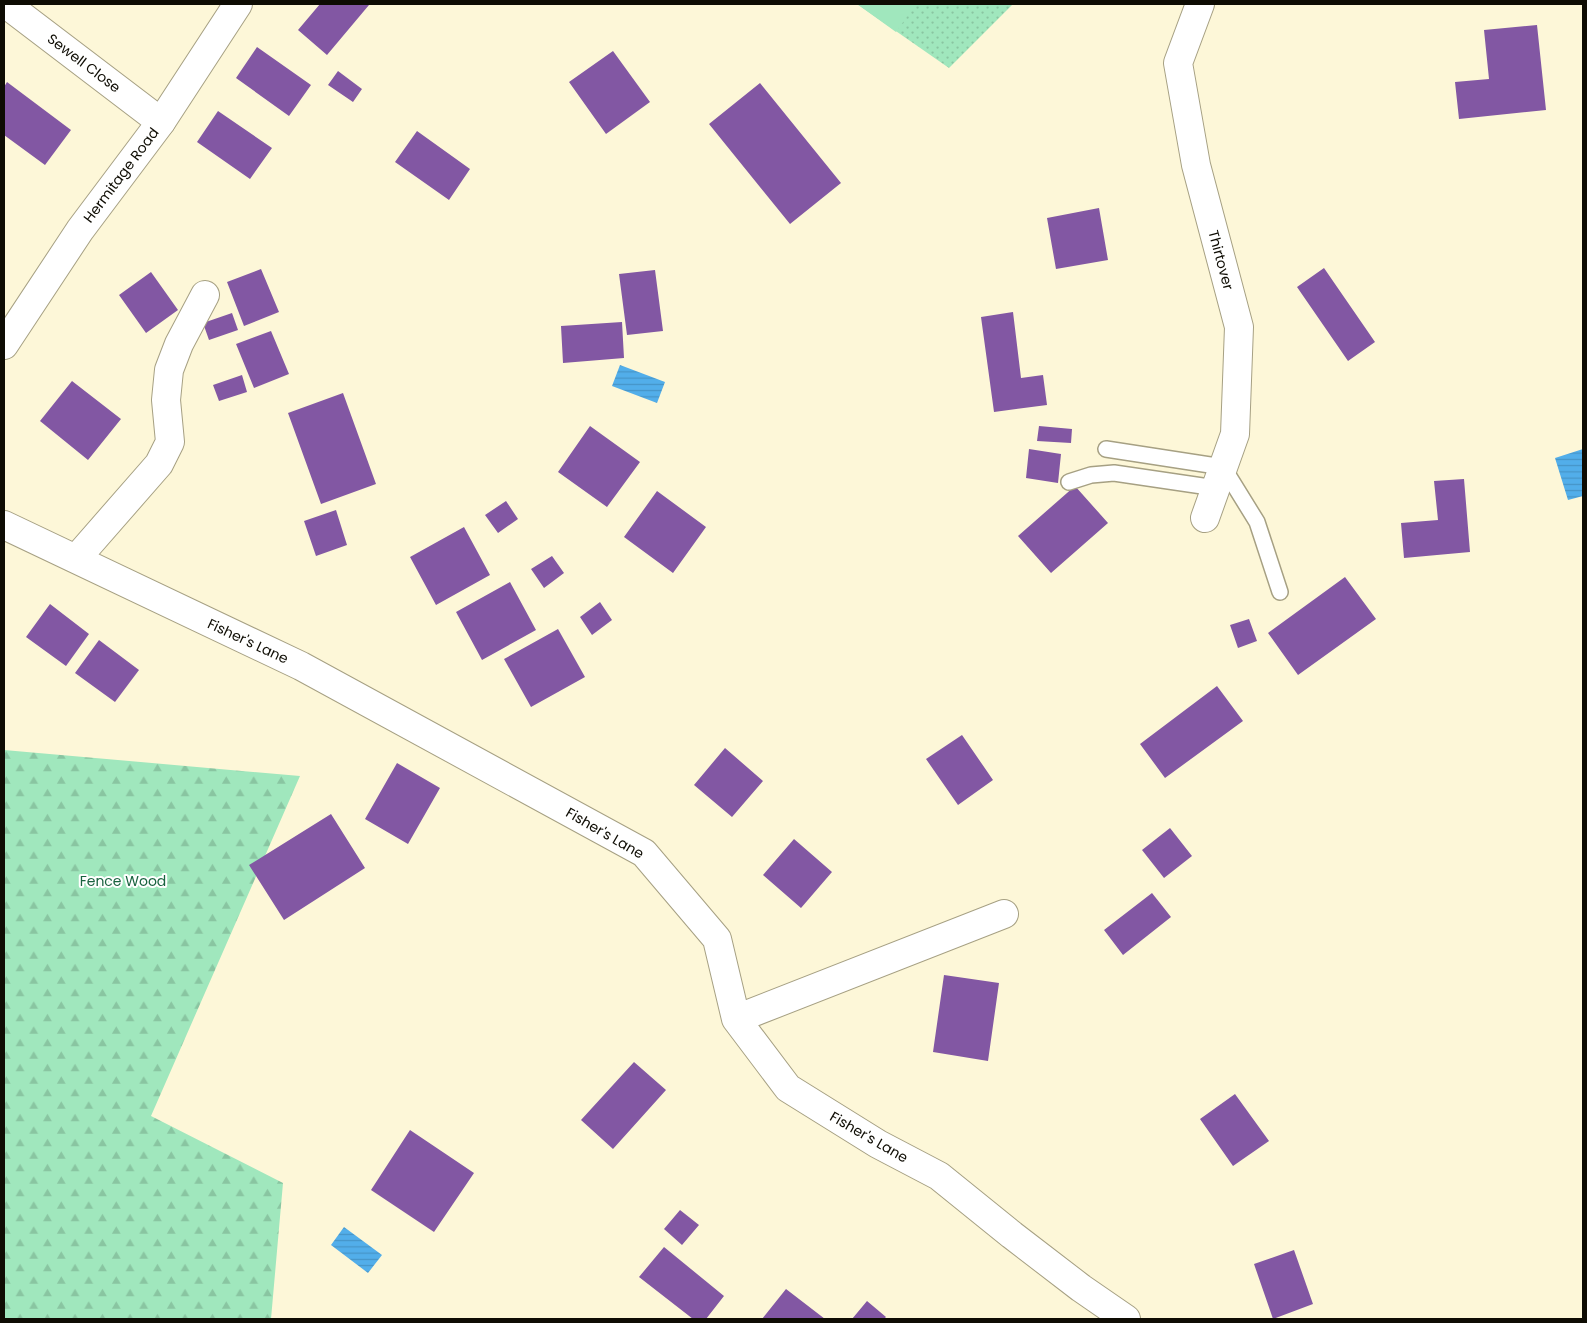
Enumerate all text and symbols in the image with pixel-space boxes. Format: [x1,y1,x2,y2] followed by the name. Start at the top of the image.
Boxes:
[43,29,125,97] street label: Sewell Close
[79,123,163,227] street label: Hermitage Road
[1203,228,1239,292] street label: Thirtover
[204,614,292,669] street label: Fisher's Lane
[562,803,648,864] street label: Fisher's Lane
[80,871,166,891] park label: Fence Wood
[826,1107,912,1168] street label: Fisher's Lane

